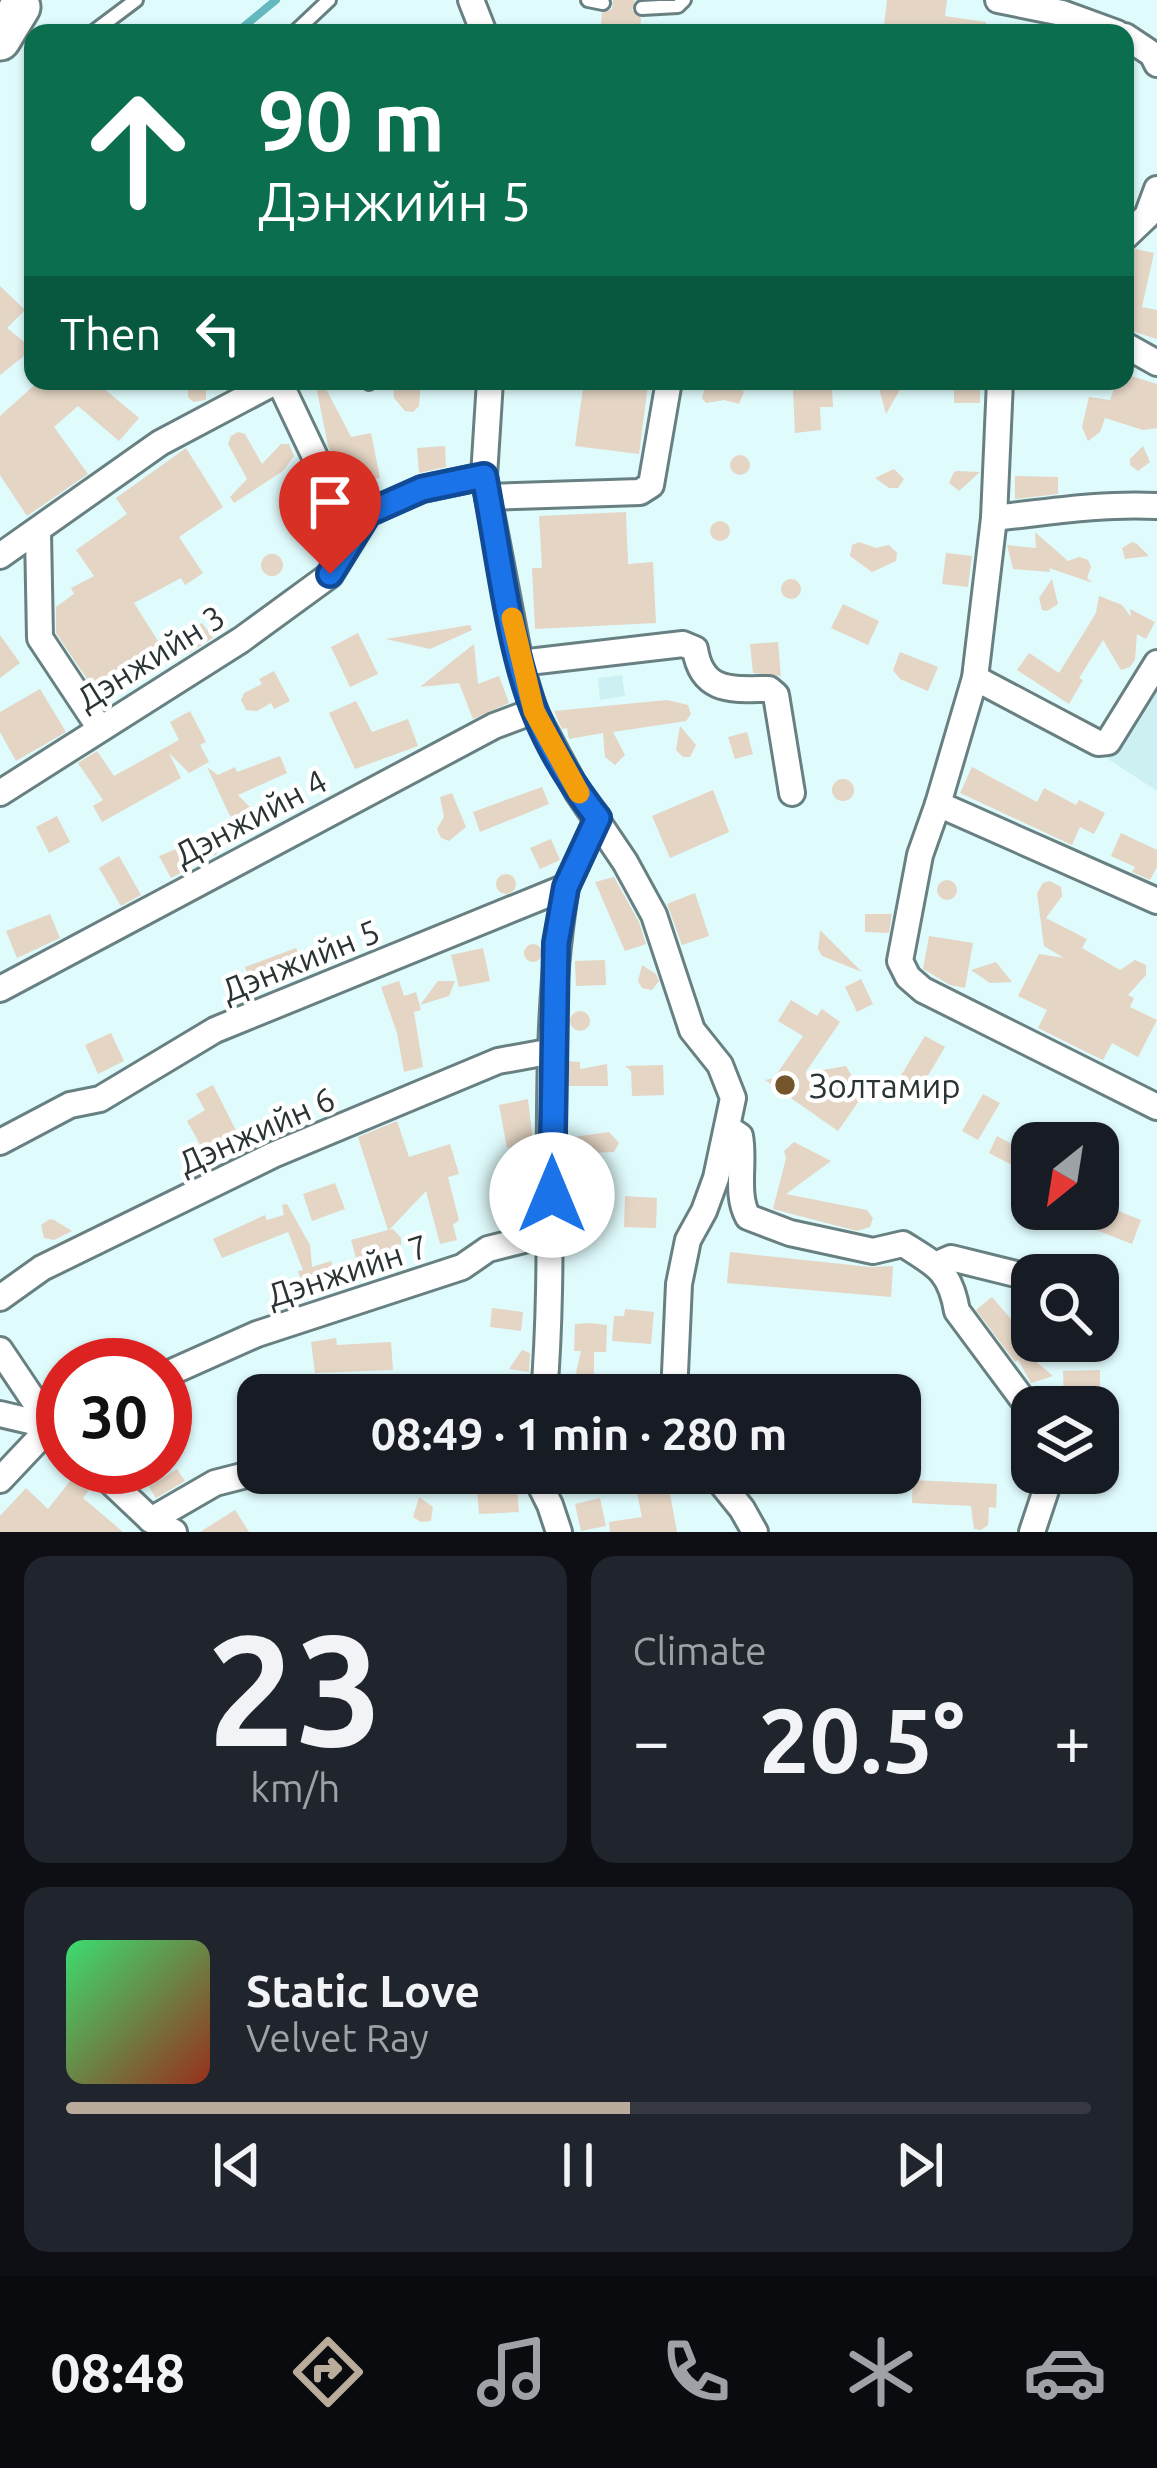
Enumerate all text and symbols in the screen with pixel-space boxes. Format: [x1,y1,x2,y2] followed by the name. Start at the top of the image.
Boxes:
[60,72,216,228] icon: ahead
[258,73,445,167] text: 90 m
[258,171,532,231] text: Дэнжийн 5
[185,300,251,366] icon: left
[60,308,161,359] text: Then
[279,451,381,574] pin
[297,469,363,535] icon: arrive
[69,597,231,717] street label: Дэнжийн 3
[168,761,332,873] street label: Дэнжийн 4
[216,912,384,1008] street label: Дэнжийн 5
[809,1067,961,1104] place label: Золтамир
[772,1072,798,1098] marker: Золтамир
[172,1079,340,1181] street label: Дэнжийн 6
[1011,1122,1119,1230] north arrow
[1011,1122,1119,1494] map controls
[489,1132,615,1258] position arrow
[262,1227,432,1313] street label: Дэнжийн 7
[1011,1254,1119,1362] button: search
[36,1338,192,1494] speed limit sign: 30
[1011,1386,1119,1494] button: layers
[371,1408,787,1459] text: 08:49 · 1 min · 280 m
[207,1601,383,1775] text: 23
[633,1629,767,1672] text: Climate
[759,1689,965,1790] text: 20.5°
[633,1703,670,1777] text: −
[1054,1703,1091,1777] text: +
[250,1766,340,1809] text: km/h
[246,1965,480,2016] text: Static Love
[246,2016,429,2059] text: Velvet Ray
[204,2132,270,2198] icon: previous
[545,2132,611,2198] icon: pause
[887,2132,953,2198] icon: next
[286,2330,370,2414] icon: directions
[470,2330,554,2414] icon: music
[654,2330,738,2414] icon: phone
[839,2330,923,2414] icon: climate
[1023,2330,1107,2414] icon: car
[50,2342,185,2402] text: 08:48

